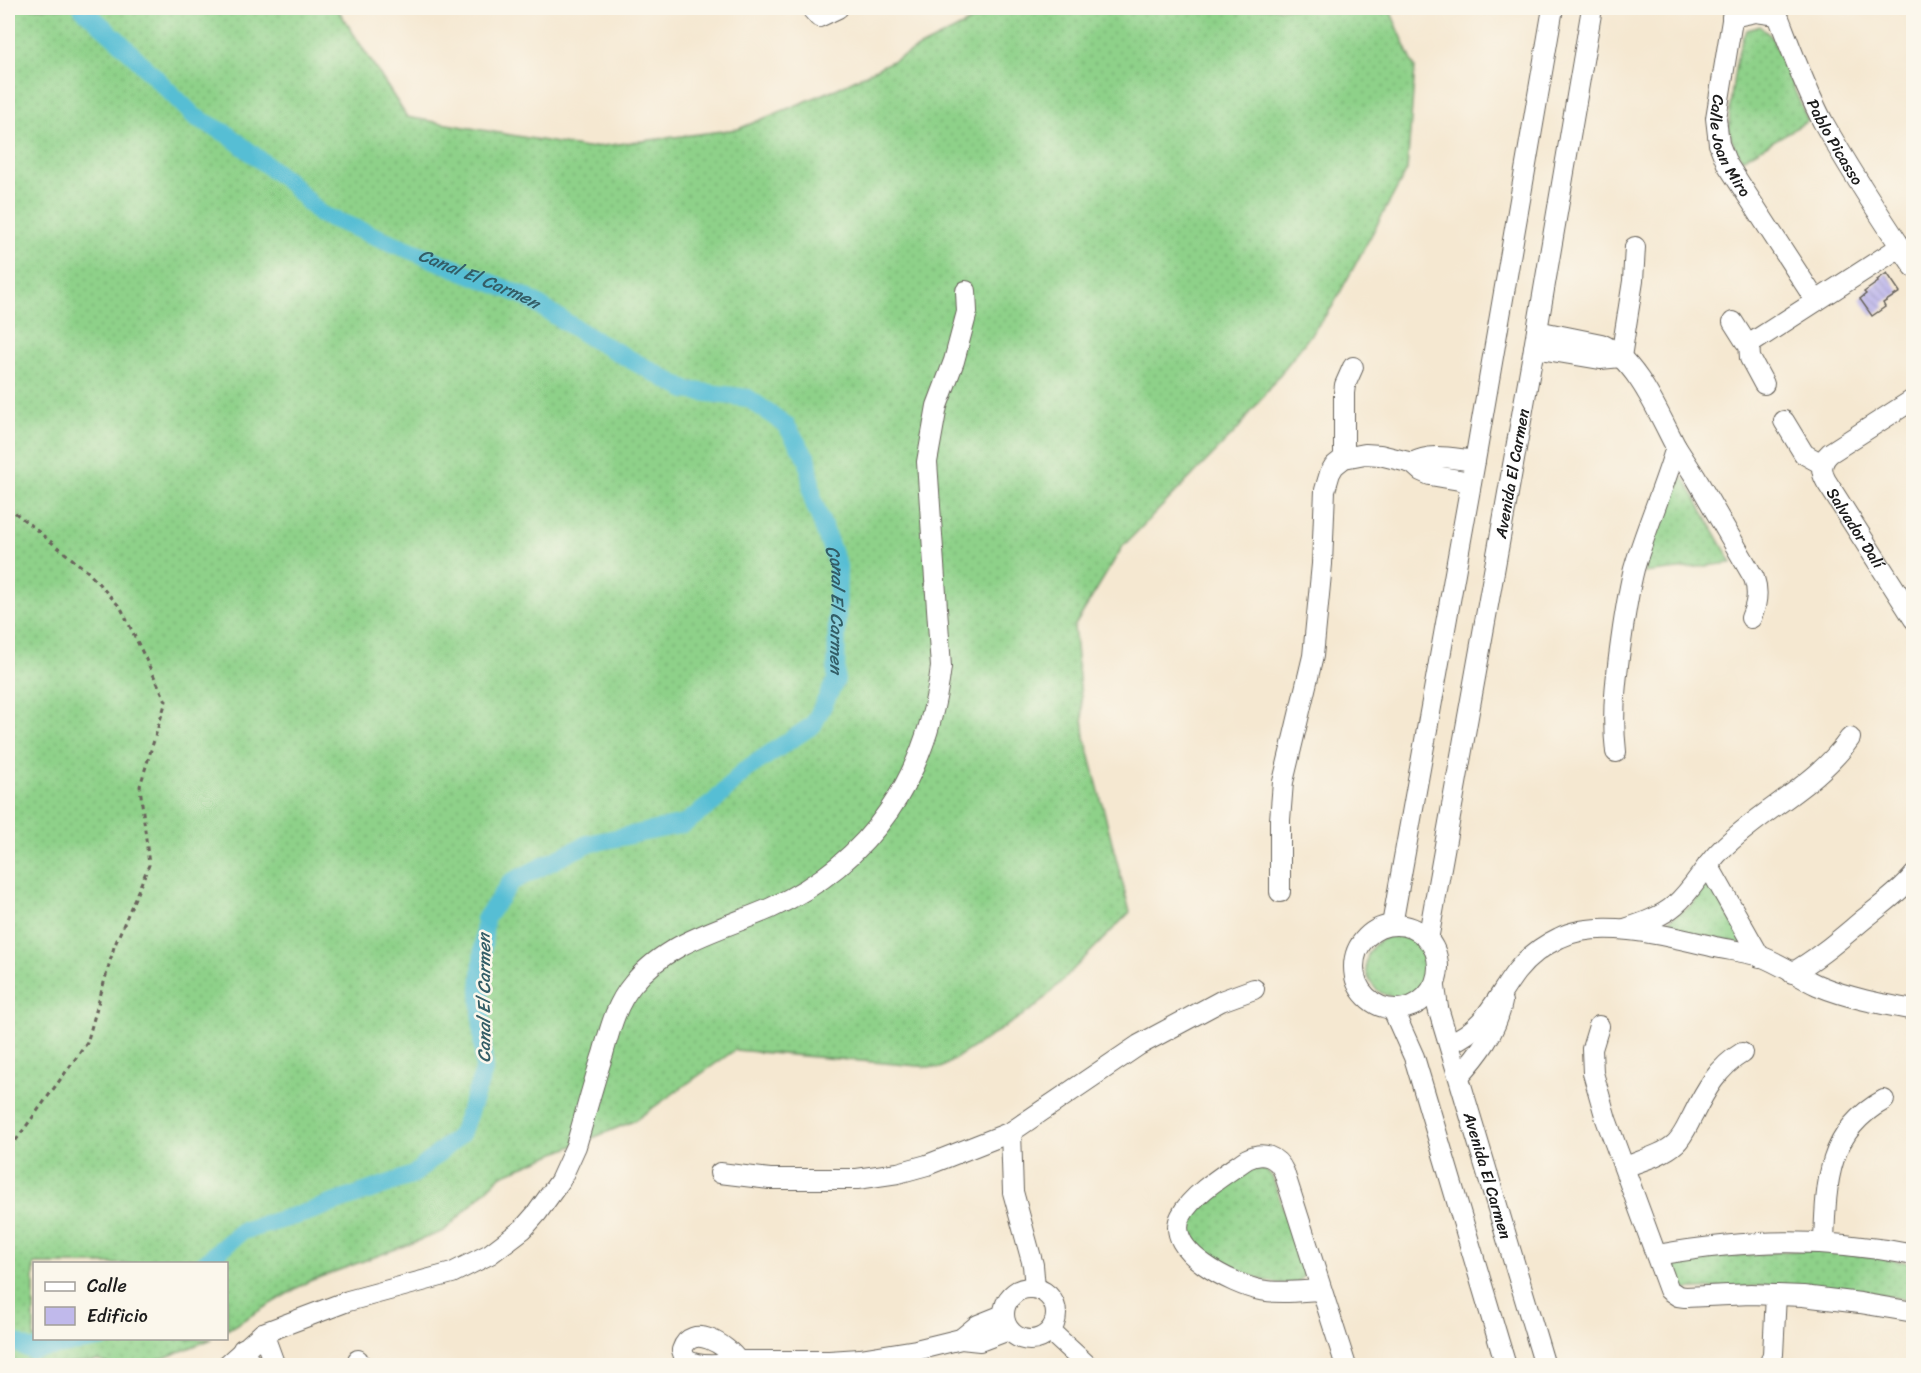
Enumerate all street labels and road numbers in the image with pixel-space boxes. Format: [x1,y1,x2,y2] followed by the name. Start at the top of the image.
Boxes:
[1702,93,1759,203] street label: Calle Joan Miro
[1799,94,1872,191] street label: Pablo Picasso
[1486,406,1537,542] street label: Avenida El Carmen
[1819,481,1894,576] street label: Salvador Dalí
[1455,1107,1521,1243] street label: Avenida El Carmen

